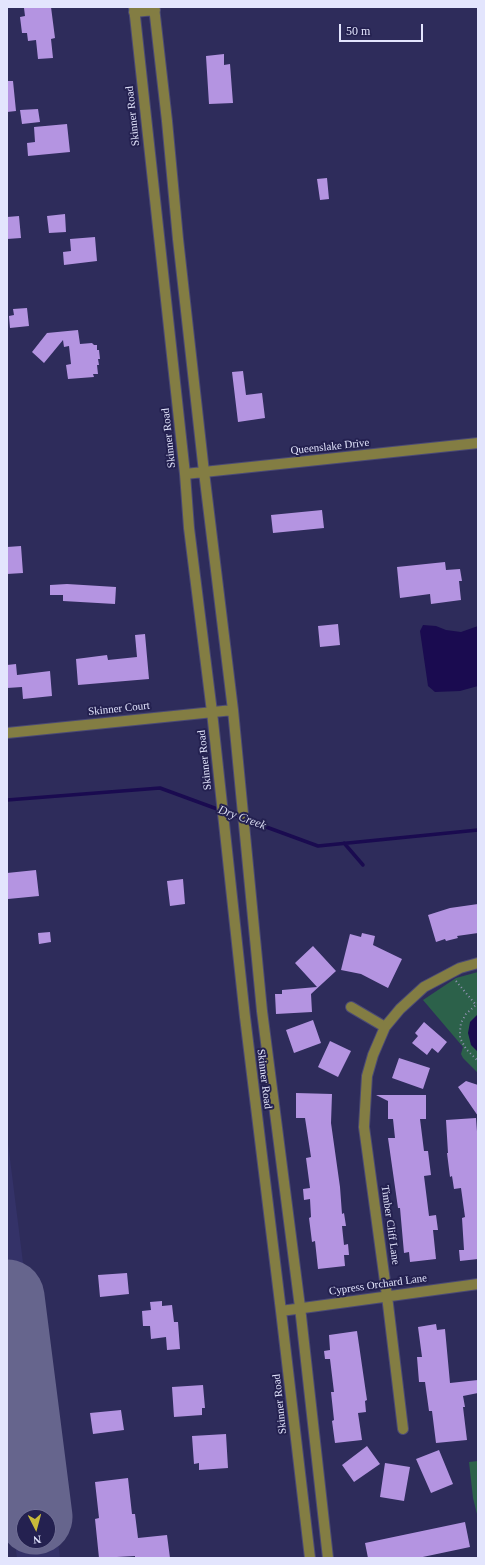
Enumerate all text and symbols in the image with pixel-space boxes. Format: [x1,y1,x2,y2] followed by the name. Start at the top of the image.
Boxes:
[341,16,425,42] scale bar
[346,24,370,38] text: 50 m
[123,85,143,147] street label: Skinner Road
[159,407,179,469] street label: Skinner Road
[290,436,370,458] street label: Queenslake Drive
[87,699,151,719] street label: Skinner Court
[195,729,215,791] street label: Skinner Road
[216,803,268,833] water label: Dry Creek
[254,1048,274,1110] street label: Skinner Road
[378,1184,402,1266] street label: Timber Cliff Lane
[328,1272,428,1298] street label: Cypress Orchard Lane
[270,1373,290,1435] street label: Skinner Road
[16,1509,56,1549] north arrow
[33,1534,42,1546] text: N

